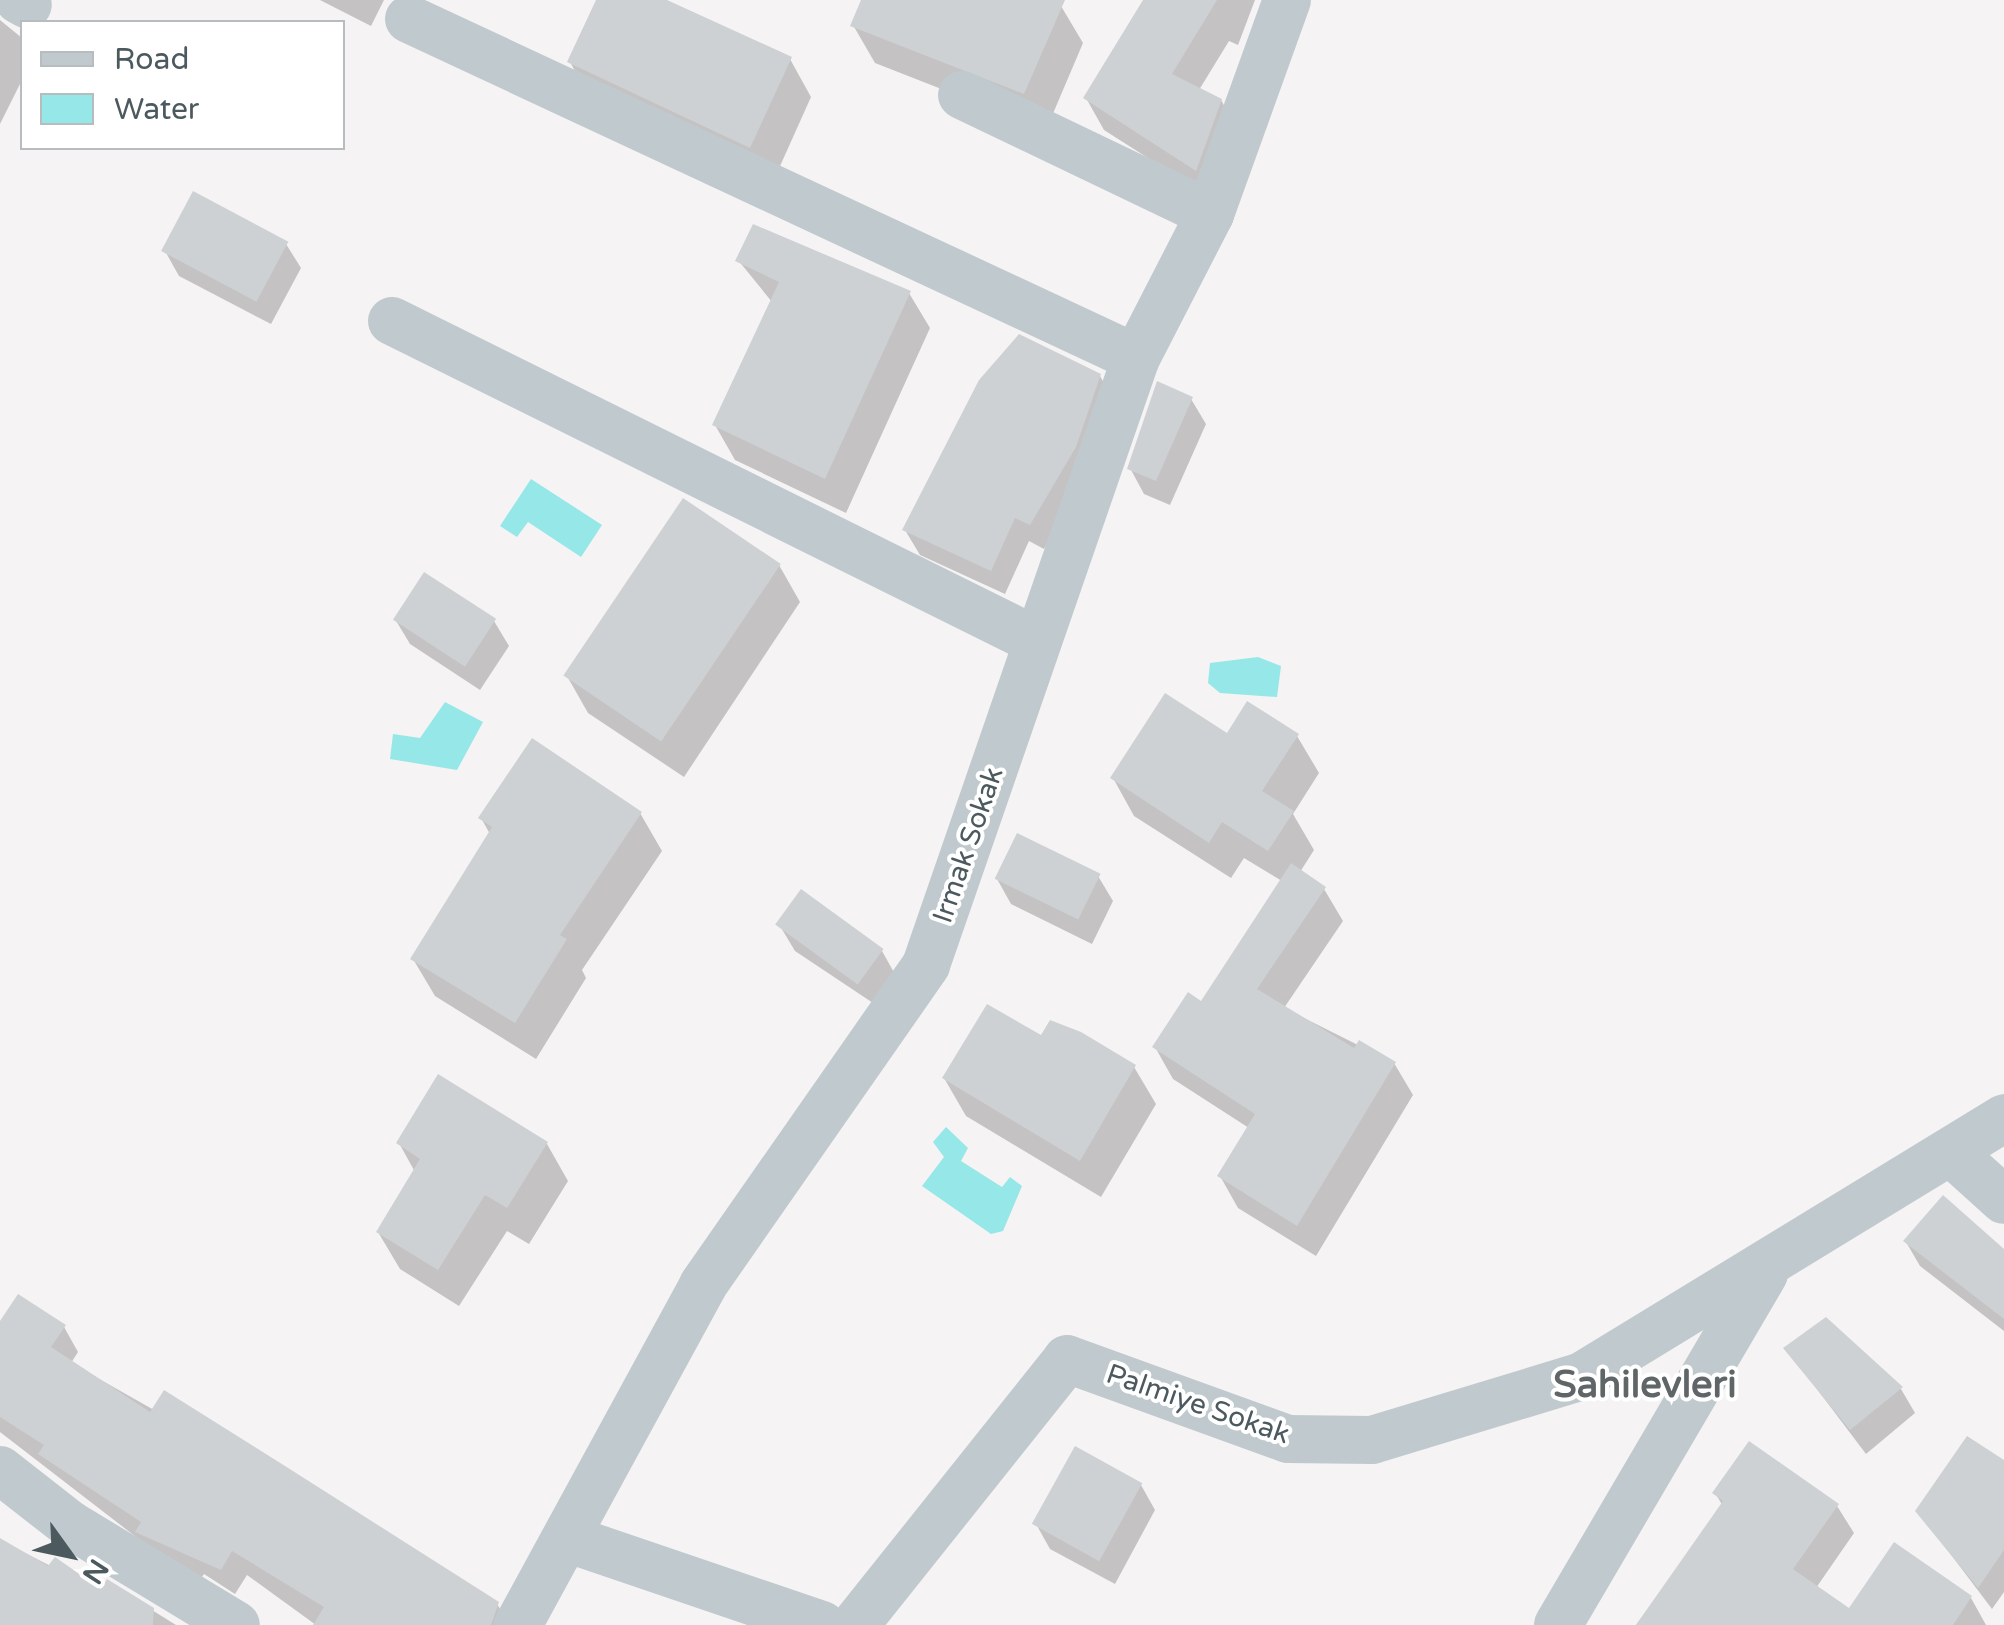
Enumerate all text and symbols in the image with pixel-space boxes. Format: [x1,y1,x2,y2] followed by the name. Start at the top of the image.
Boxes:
[20,20,345,150] legend
[114,41,189,78] text: Road
[114,91,199,128] text: Water
[926,763,1010,927] street label: Irmak Sokak
[1102,1357,1294,1451] street label: Palmiye Sokak
[1553,1363,1737,1409] district label: Sahilevleri
[20,1505,120,1605] north arrow
[75,1553,116,1590] text: N

